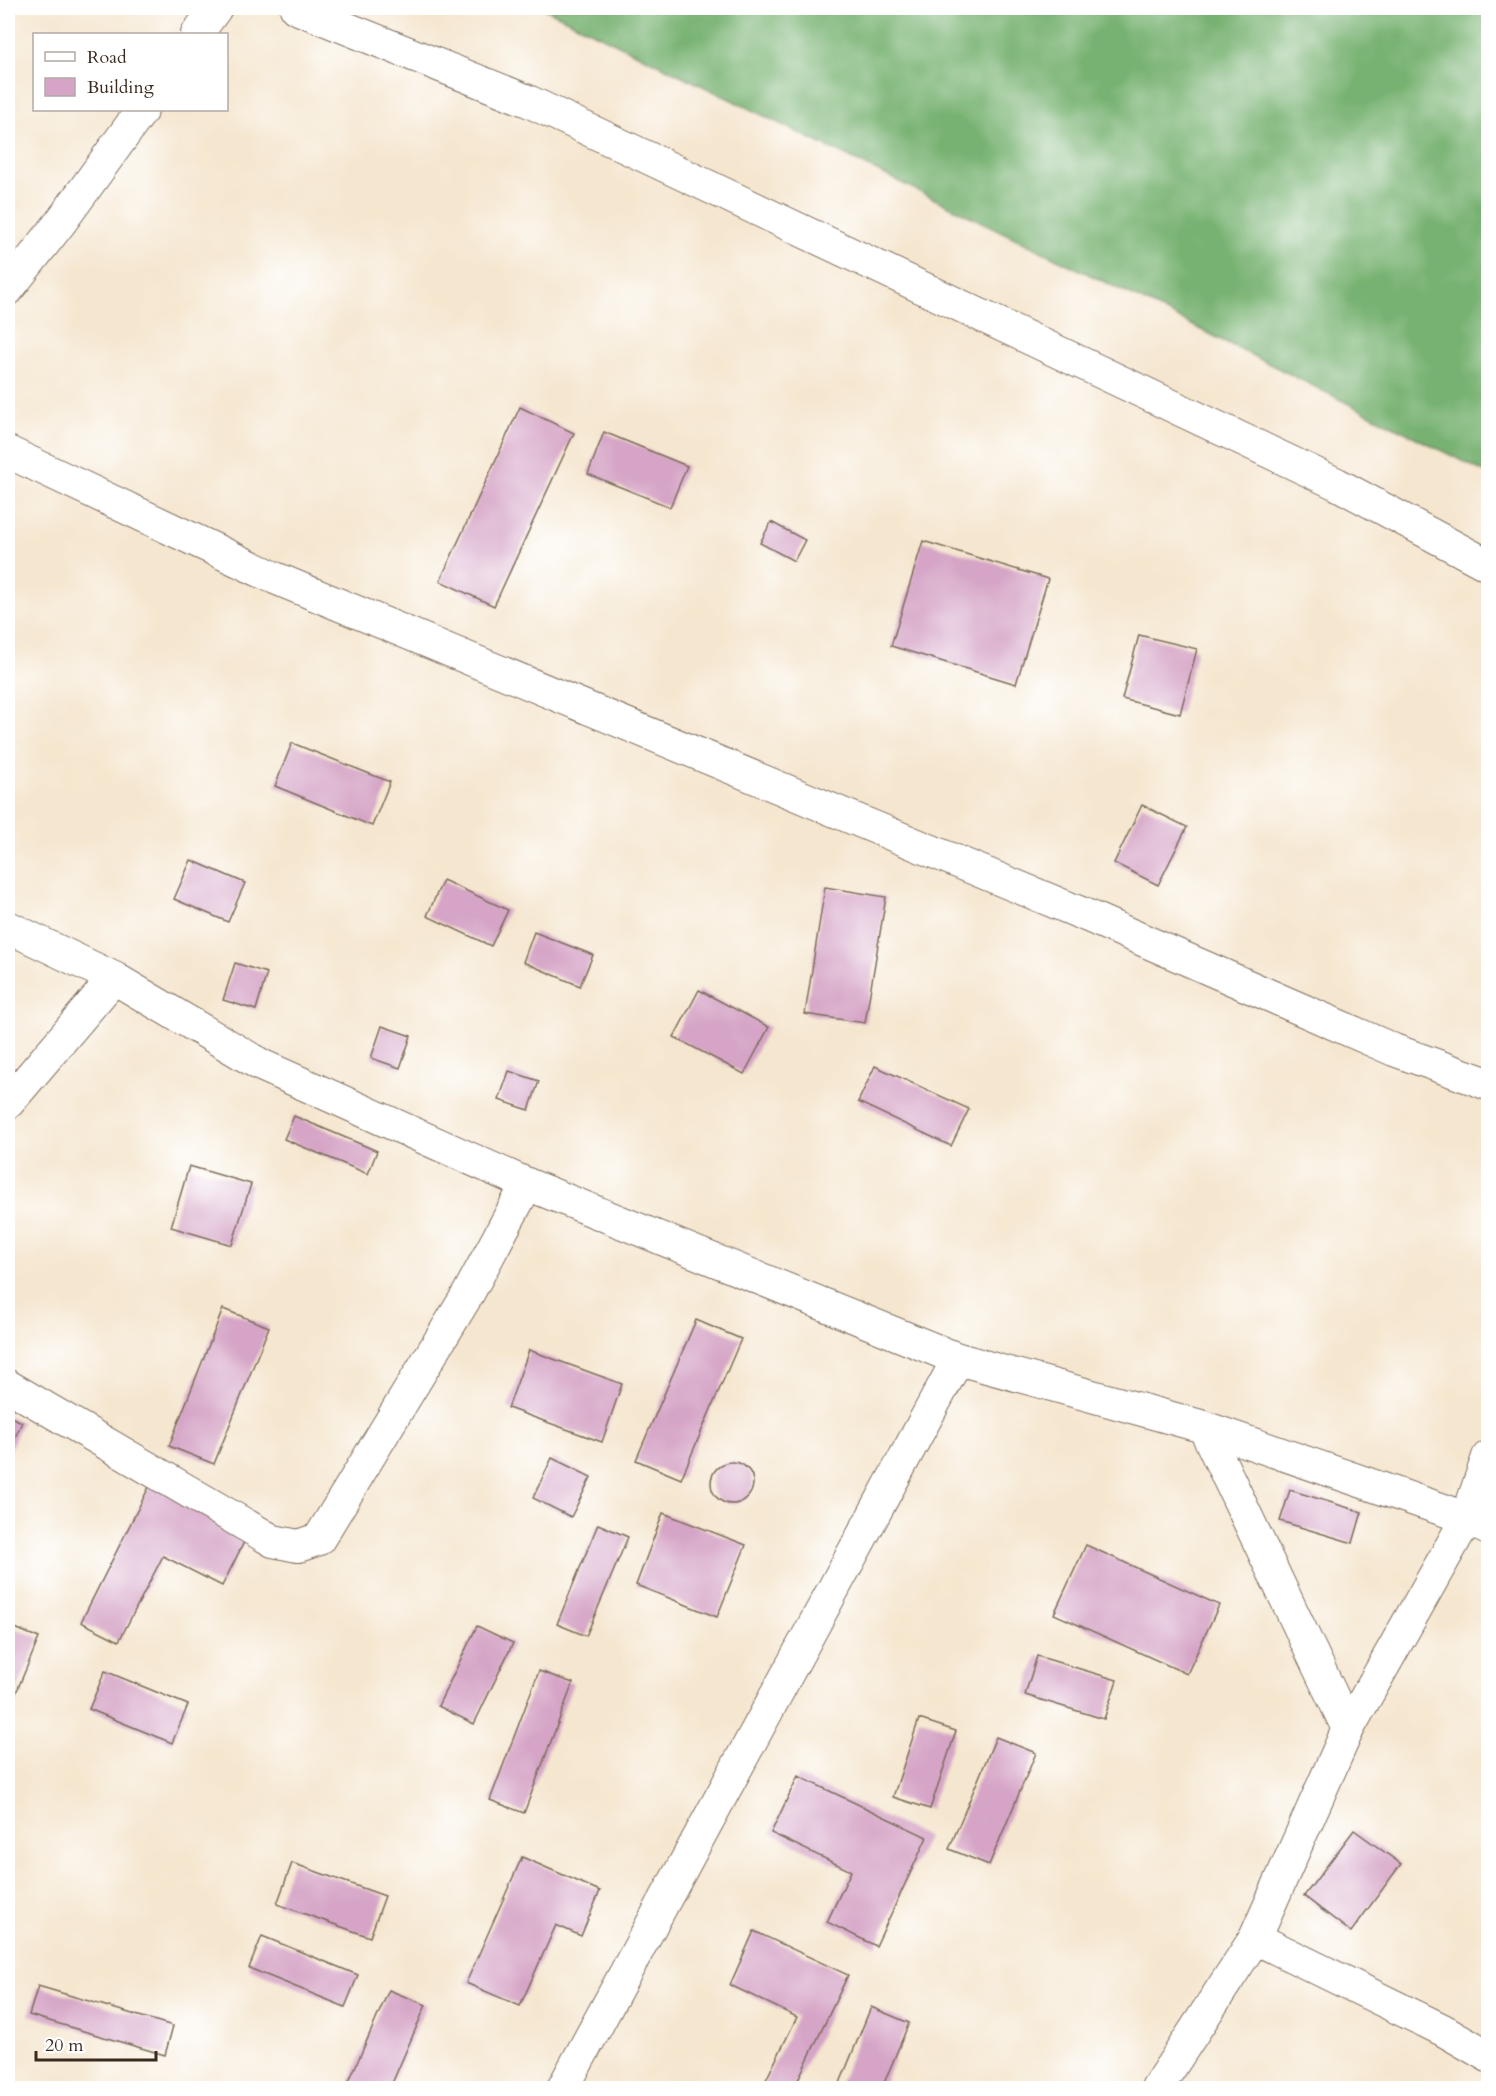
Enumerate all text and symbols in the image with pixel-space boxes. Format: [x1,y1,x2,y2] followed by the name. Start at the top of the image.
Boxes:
[33,33,228,111] legend
[87,45,127,70] text: Road
[87,75,155,100] text: Building
[36,2024,156,2062] scale bar
[45,2033,84,2058] text: 20 m

